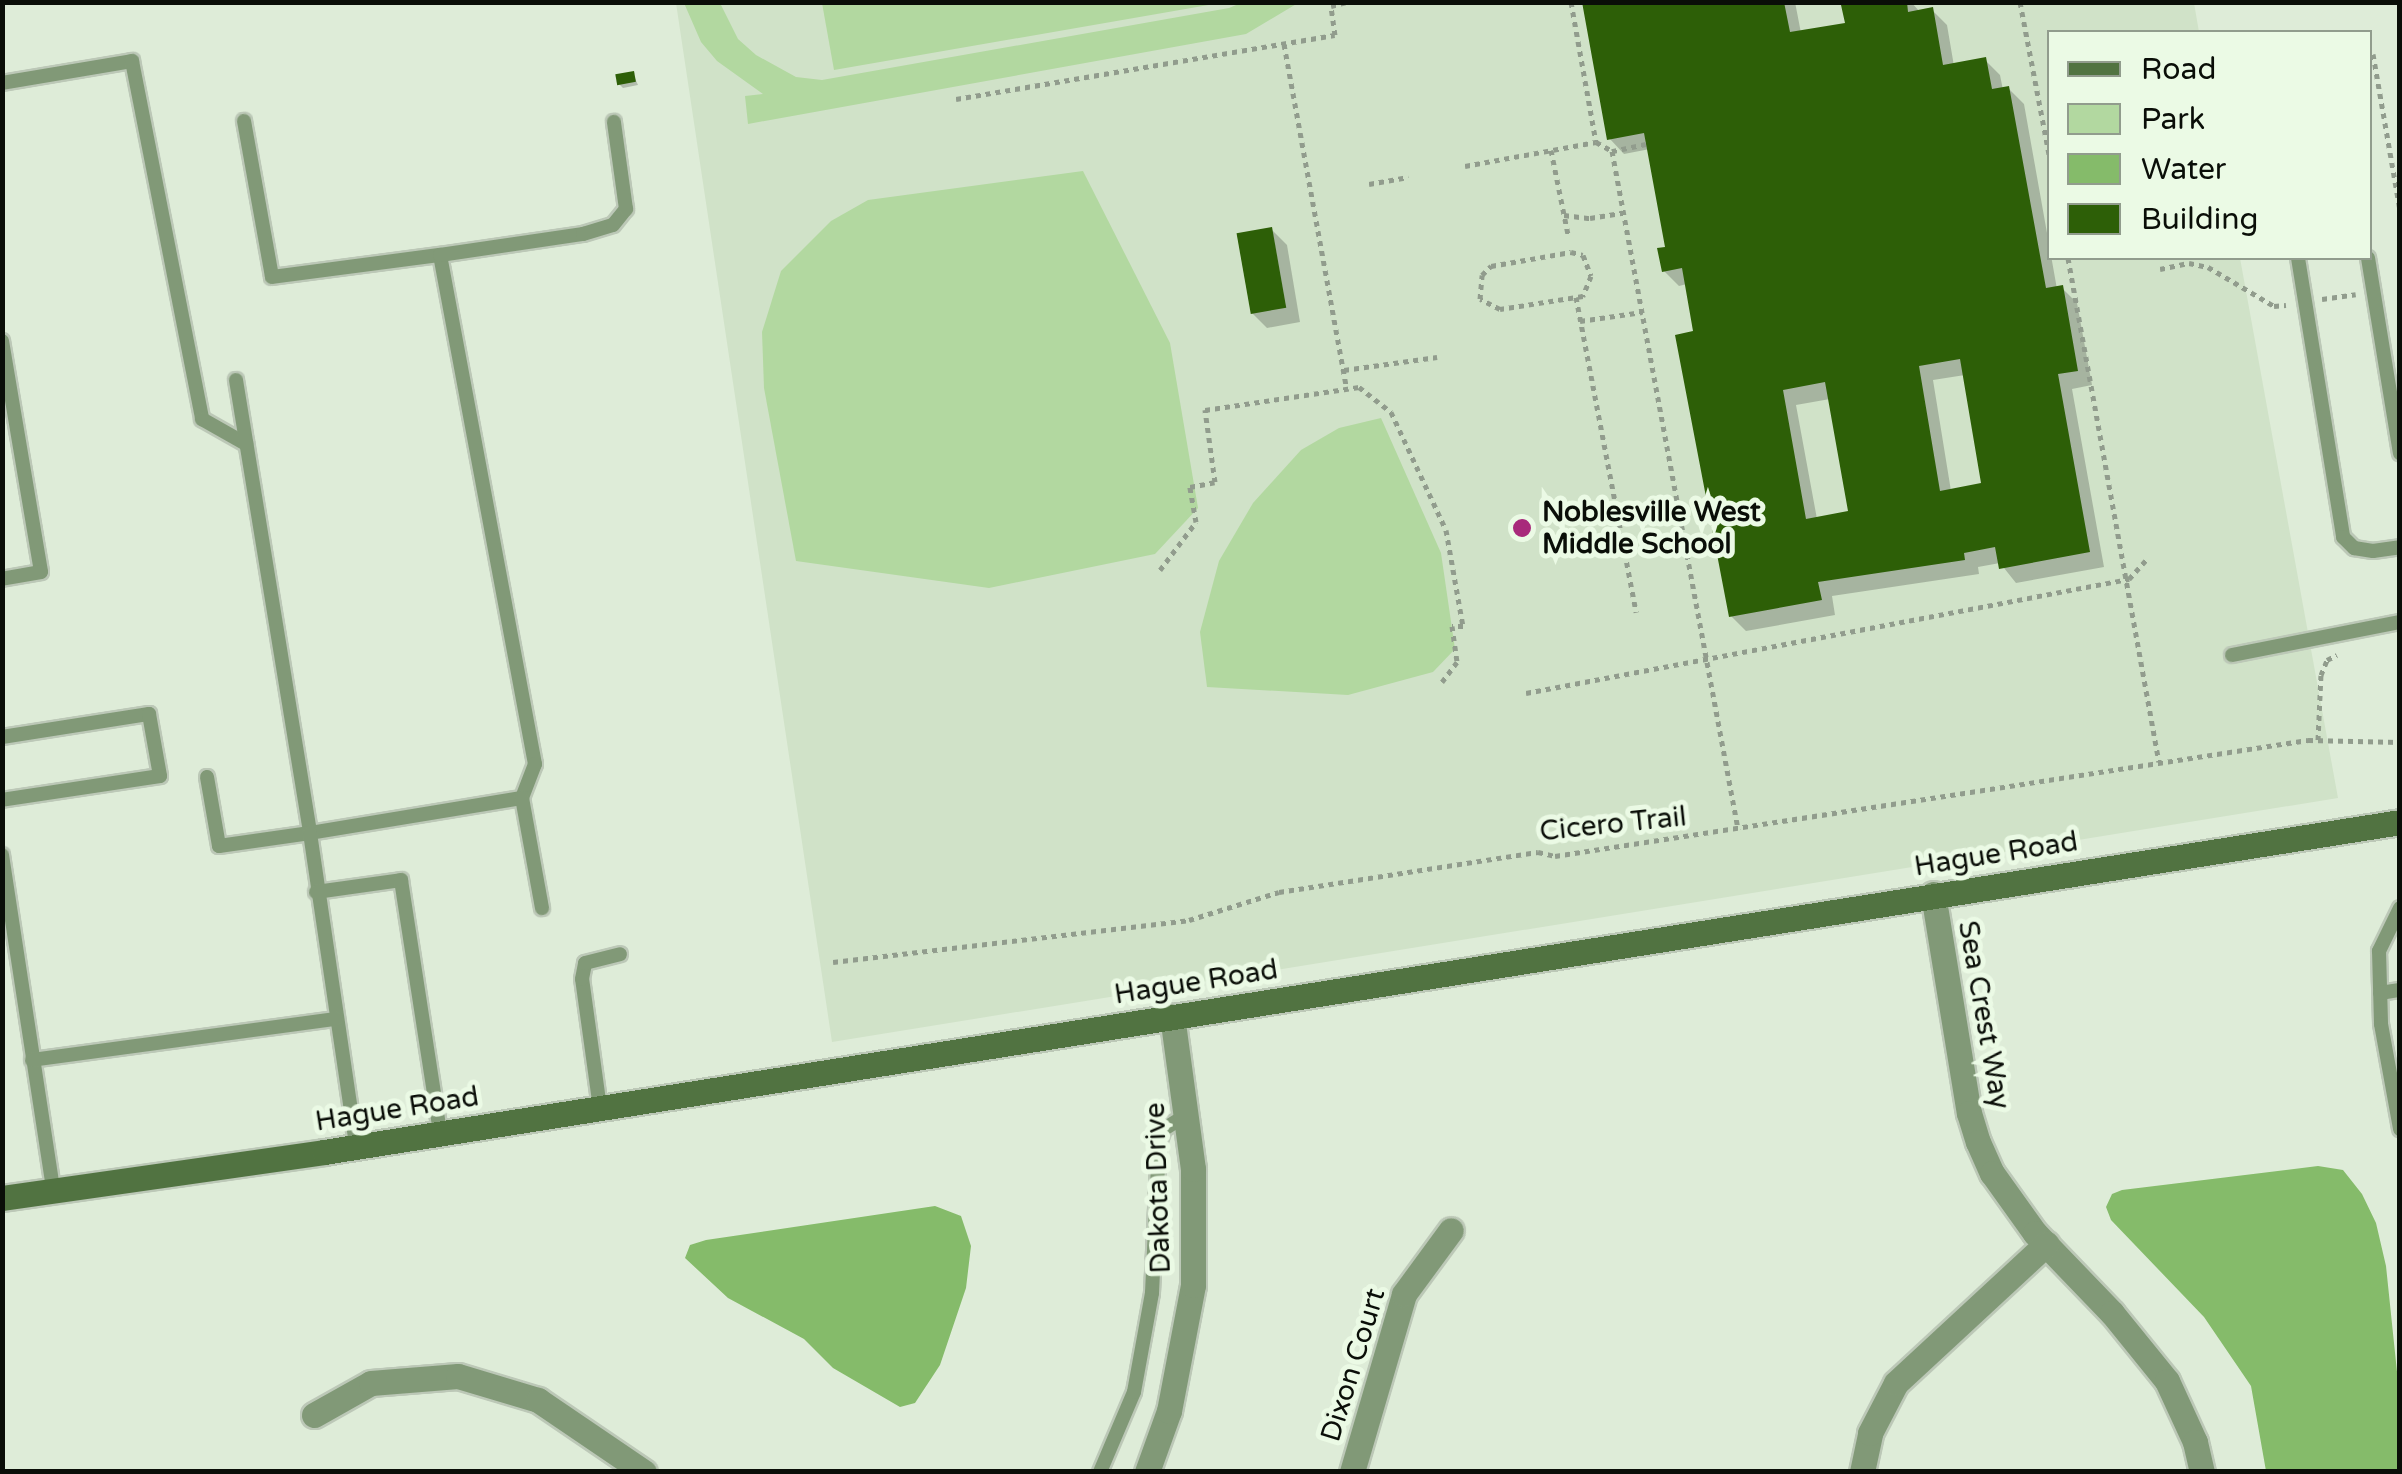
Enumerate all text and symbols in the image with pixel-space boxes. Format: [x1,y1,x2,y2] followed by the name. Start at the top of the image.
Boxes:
[2047,30,2372,260] legend
[2141,51,2216,88] text: Road
[2141,101,2205,138] text: Park
[2141,151,2226,188] text: Water
[2141,201,2258,238] text: Building
[1542,495,1761,561] place label: Noblesville West Middle School
[1511,517,1533,539] marker: Noblesville West Middle School
[1538,800,1688,848] street label: Cicero Trail
[1912,824,2080,884] street label: Hague Road
[1951,918,2017,1112] street label: Sea Crest Way
[1112,952,1280,1012] street label: Hague Road
[313,1079,481,1139] street label: Hague Road
[1138,1102,1178,1274] street label: Dakota Drive
[1314,1284,1392,1446] street label: Dixon Court

